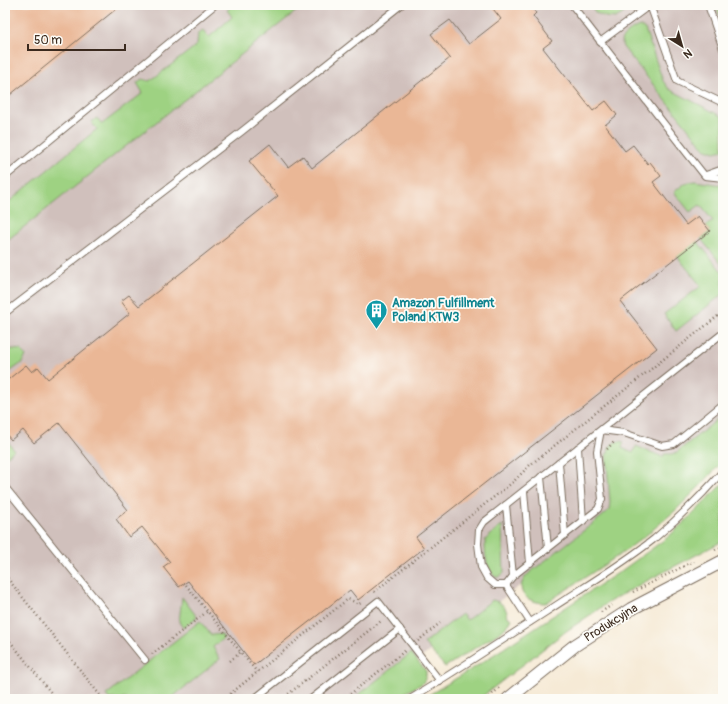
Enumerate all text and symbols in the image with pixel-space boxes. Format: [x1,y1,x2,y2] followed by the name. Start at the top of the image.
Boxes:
[28,26,125,52] scale bar
[662,26,702,66] north arrow
[34,33,62,48] text: 50 m
[680,46,695,61] text: N
[392,296,496,325] place label: Amazon Fulfillment Poland KTW3
[363,297,389,330] building icon: Amazon Fulfillment Poland KTW3
[582,600,641,645] street label: Produkcyjna

